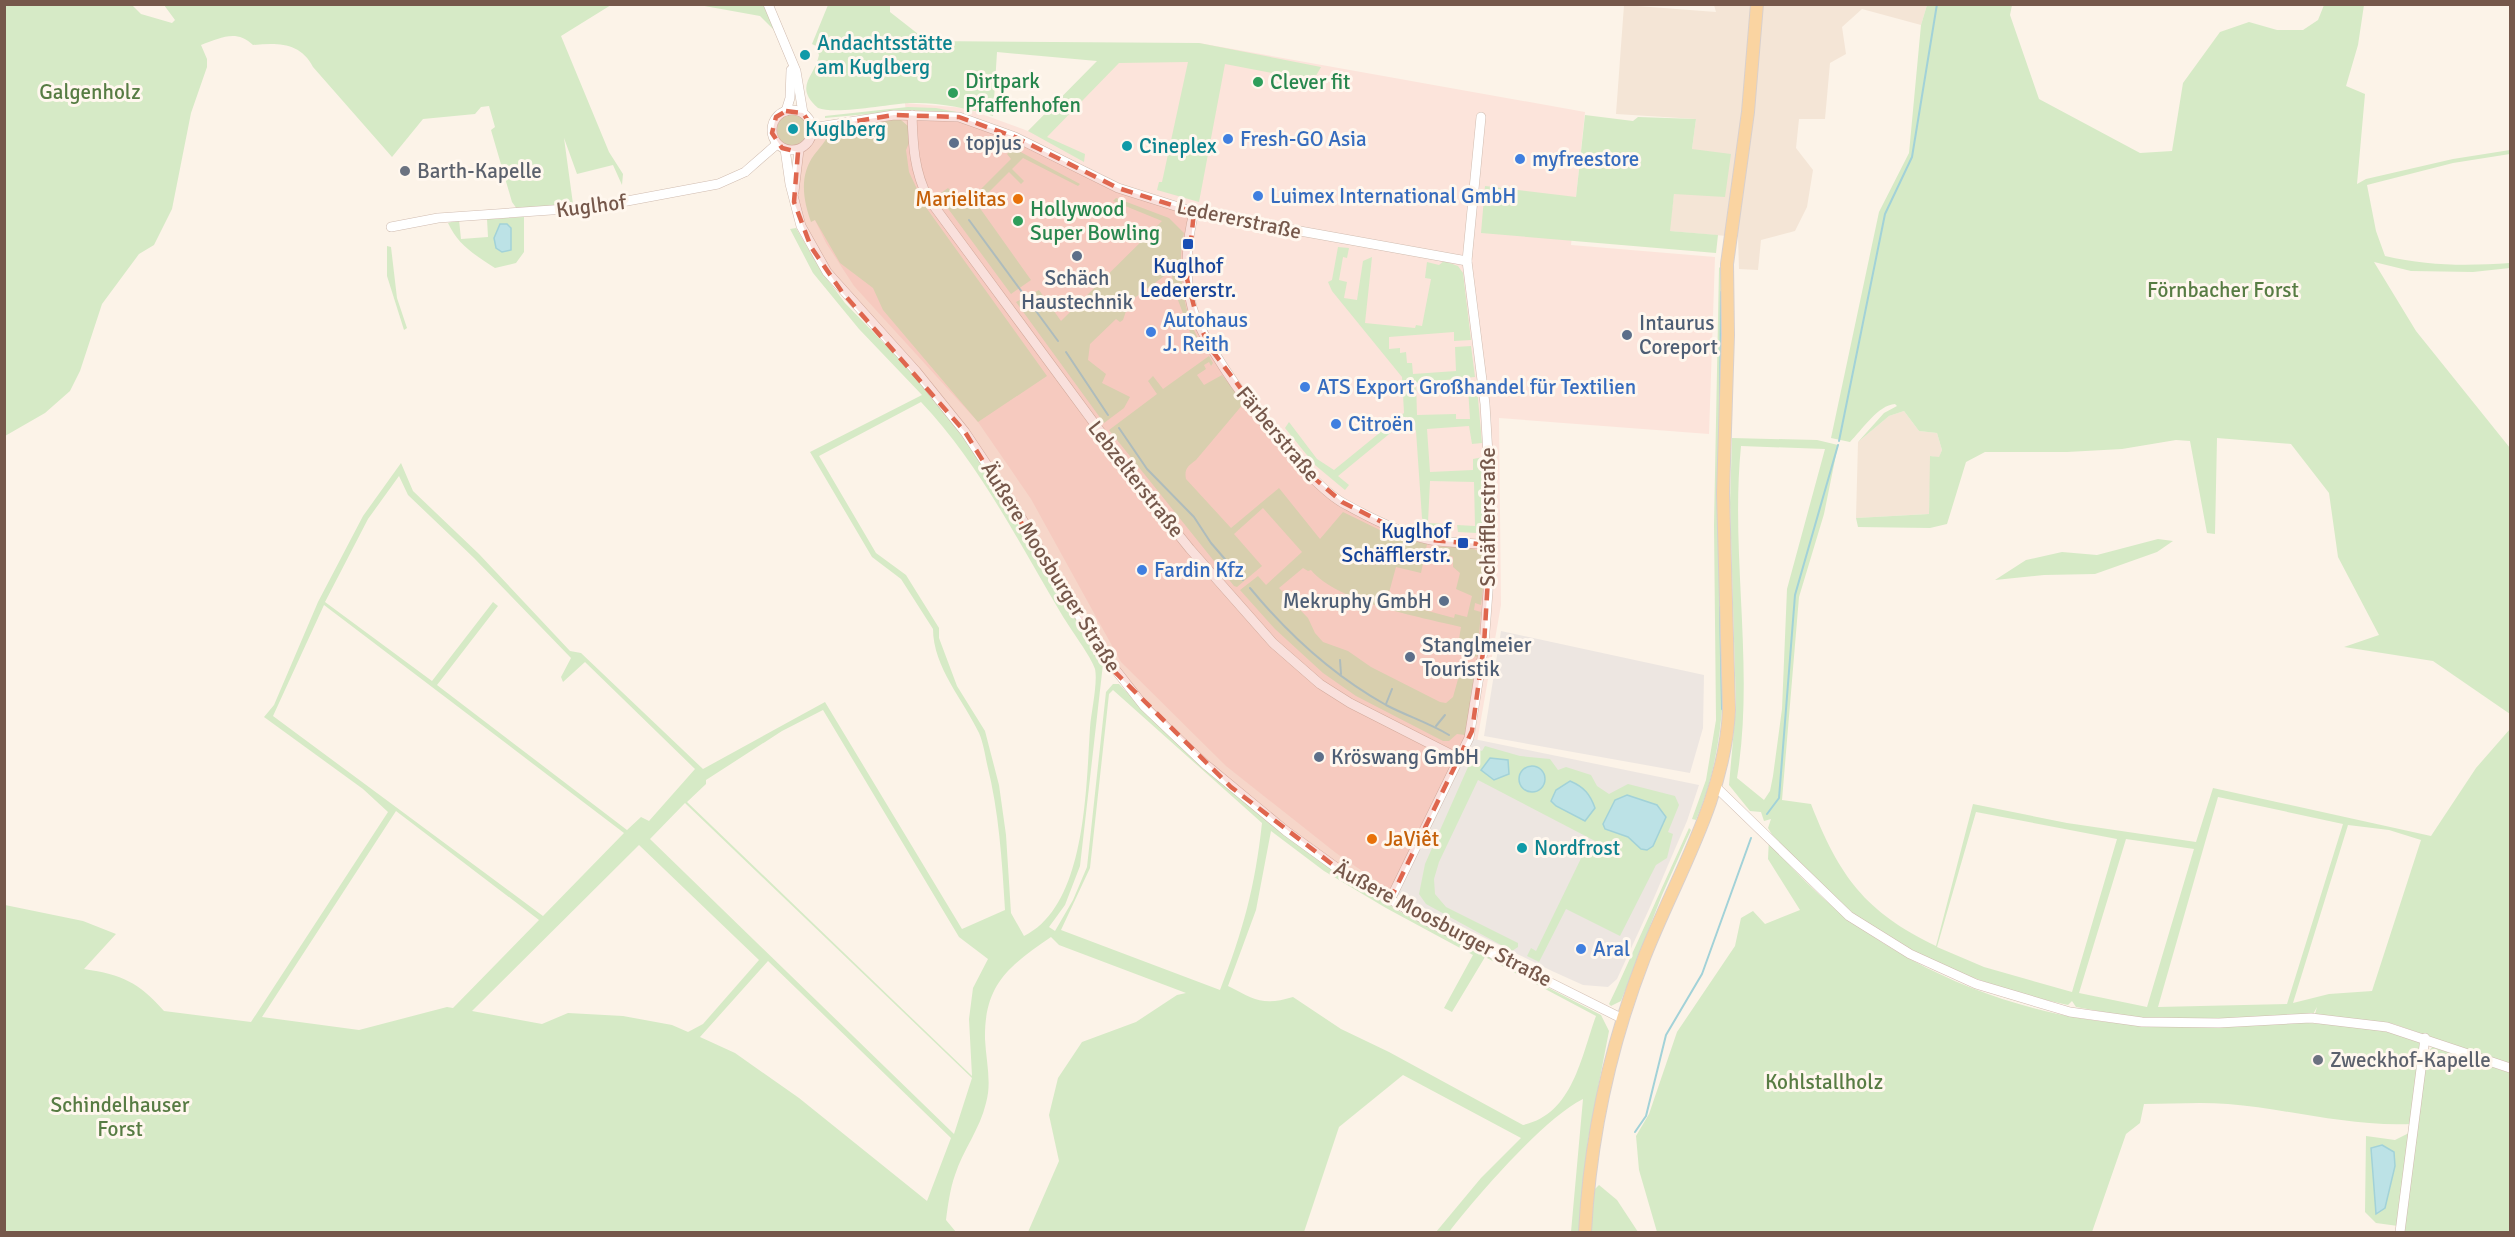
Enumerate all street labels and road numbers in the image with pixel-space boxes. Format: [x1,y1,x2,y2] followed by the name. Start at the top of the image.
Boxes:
[555,189,628,223] street label: Kuglhof
[1174,193,1304,245] street label: Ledererstraße
[1231,381,1325,487] street label: Färberstraße
[1082,415,1190,543] street label: Lebzelterstraße
[1475,447,1501,587] street label: Schäfflerstraße
[976,457,1126,677] street label: Äußere Moosburger Straße
[1330,855,1556,993] street label: Äußere Moosburger Straße

